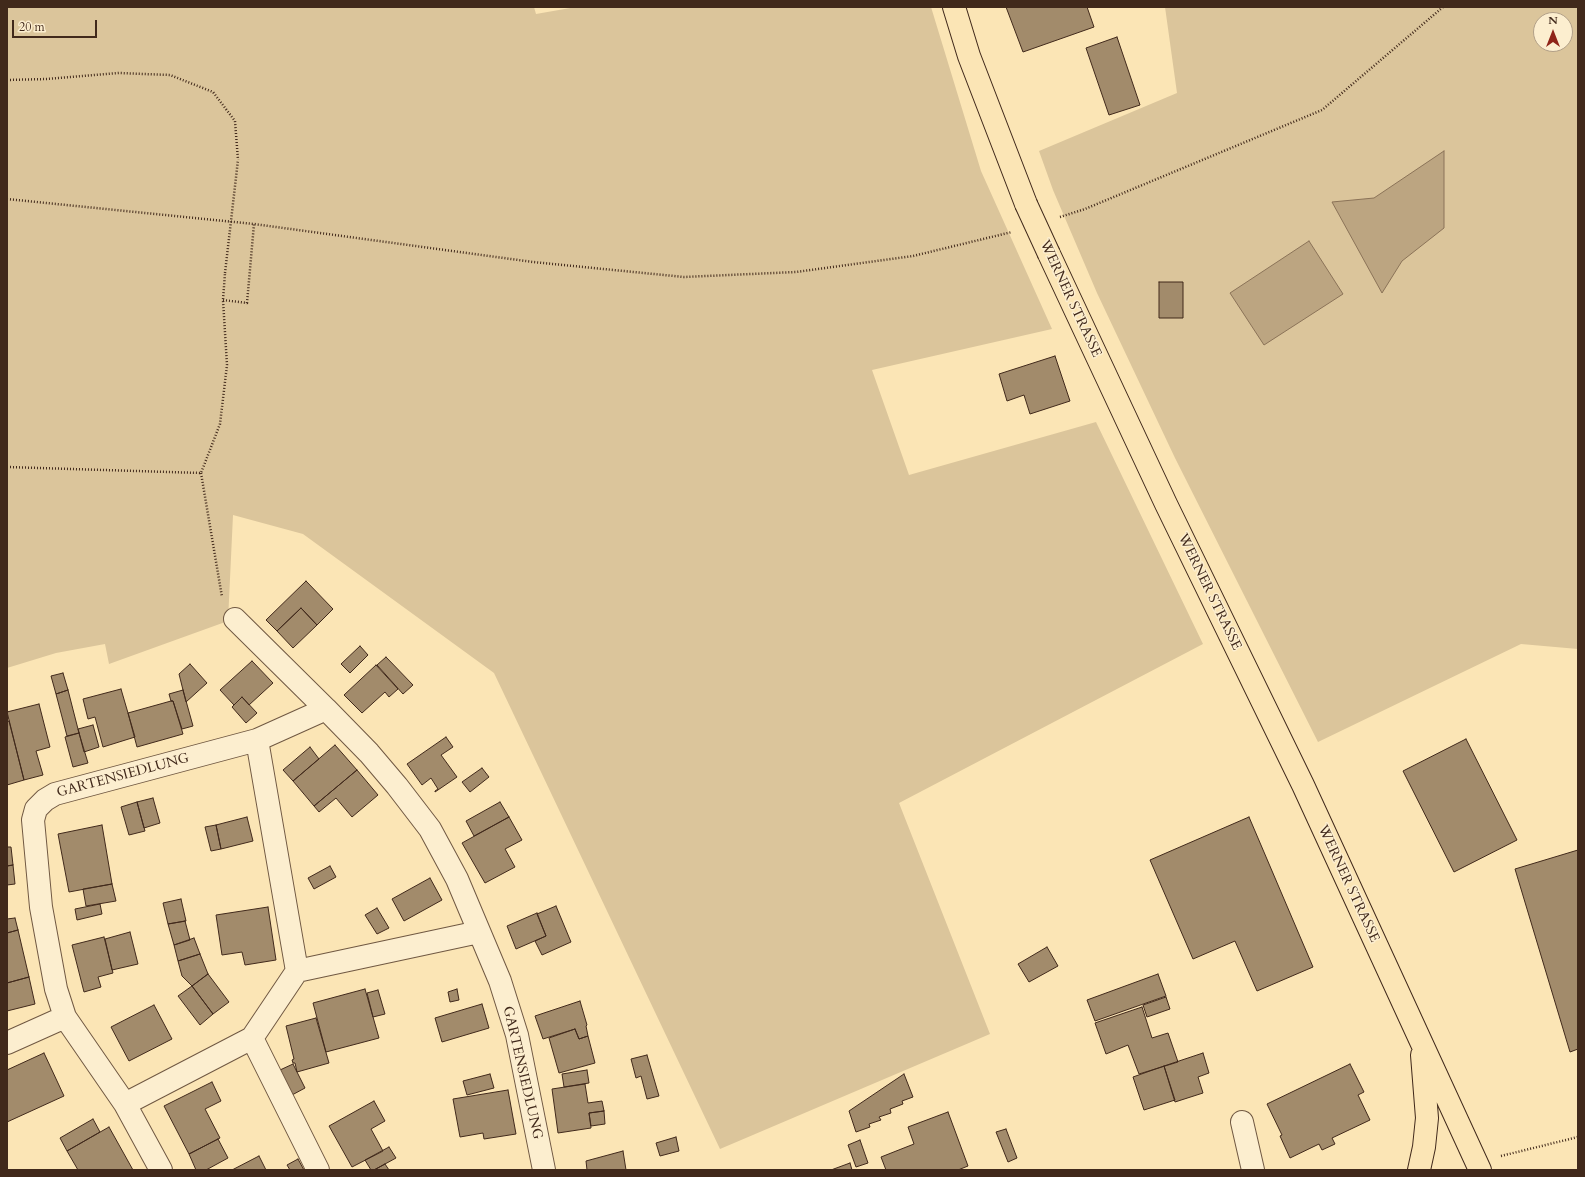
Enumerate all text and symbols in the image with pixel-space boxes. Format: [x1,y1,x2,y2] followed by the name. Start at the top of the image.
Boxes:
[14,12,99,38] scale bar
[1533,12,1573,52] north arrow
[1548,13,1558,28] text: N
[19,19,45,35] text: 20 m
[1035,238,1105,360] street label: WERNER STRASSE
[1174,531,1244,653] street label: WERNER STRASSE
[55,750,191,802] street label: GARTENSIEDLUNG
[1313,823,1383,945] street label: WERNER STRASSE
[498,1005,546,1141] street label: GARTENSIEDLUNG

